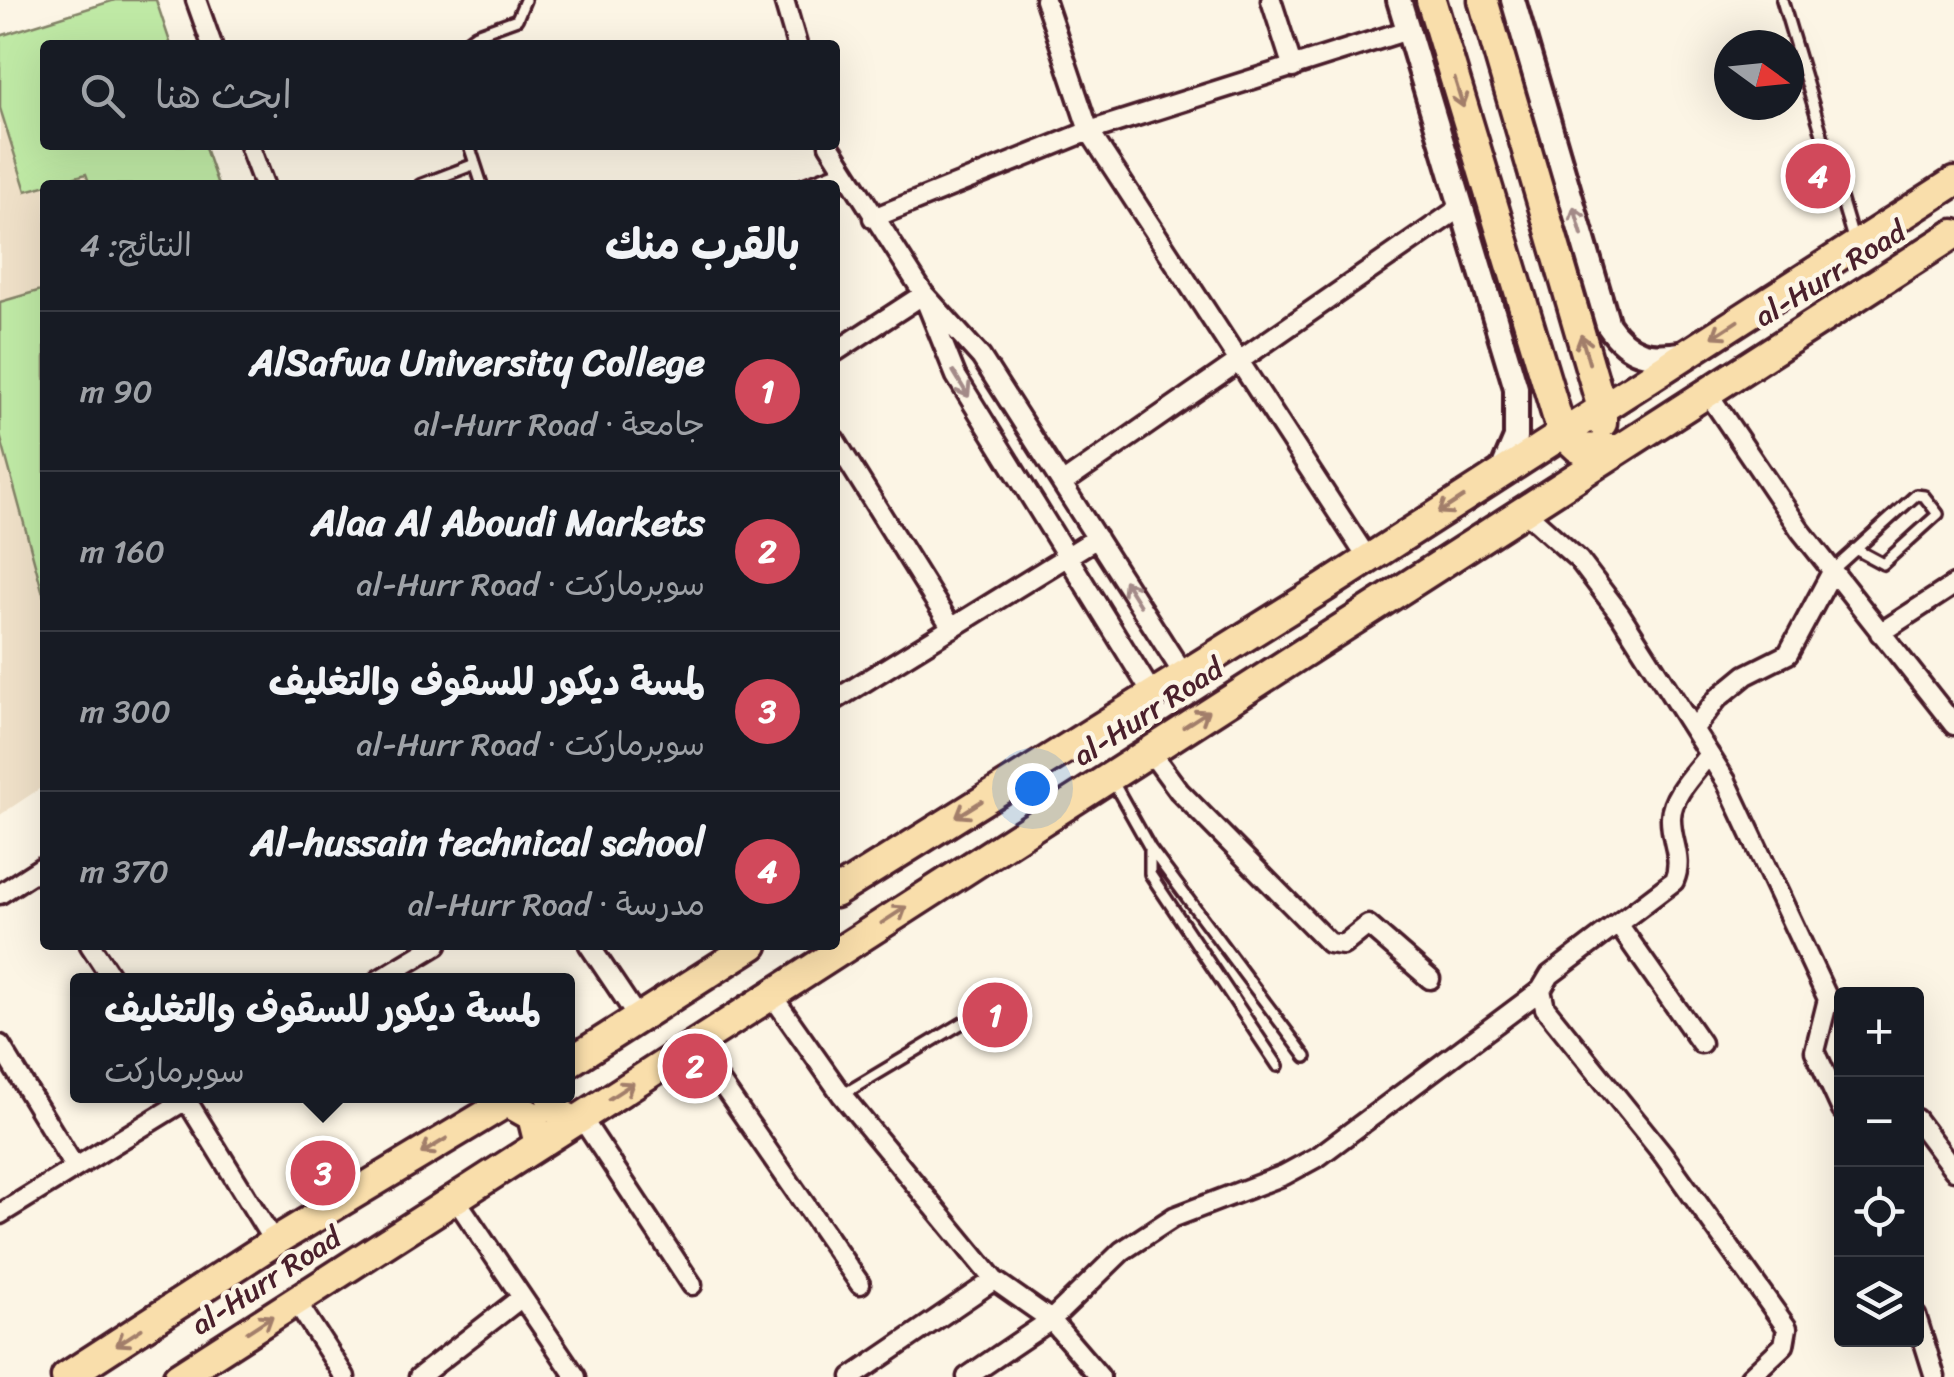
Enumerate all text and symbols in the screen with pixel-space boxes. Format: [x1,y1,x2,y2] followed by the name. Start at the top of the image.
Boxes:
[1714,30,1804,120] north arrow
[40,40,840,150] search box
[155,62,292,129] text: ابحث هنا
[75,68,130,123] icon: search
[1451,77,1469,109] one-way arrow
[1786,138,1850,214] pin: 4
[1567,205,1586,237] one-way arrow
[1743,205,1919,342] street label: al-Hurr Road
[605,208,800,282] text: بالقرب منك
[80,217,192,274] text: النتائج: 4
[1711,319,1739,340] one-way arrow
[249,329,705,396] text: AlSafwa University College
[1574,334,1593,366] one-way arrow
[80,363,153,420] text: 90 m
[761,363,774,420] text: 1
[951,369,971,397] one-way arrow
[414,396,705,453] text: جامعة · al-Hurr Road
[311,489,705,556] text: Alaa Al Aboudi Markets
[1438,495,1466,516] one-way arrow
[80,523,165,580] text: 160 m
[758,523,777,580] text: 2
[357,556,705,613] text: سوبرماركت · al-Hurr Road
[1121,579,1142,608] one-way arrow
[1062,642,1236,781] street label: al-Hurr Road
[269,649,705,716] text: لمسة ديكور للسقوف والتغليف
[80,683,171,740] text: 300 m
[759,683,776,740] text: 3
[1182,709,1210,730] one-way arrow
[357,716,705,773] text: سوبرماركت · al-Hurr Road
[1007,763,1058,814] your location
[955,799,984,820] one-way arrow
[251,809,705,876] text: Al-hussain technical school
[80,843,169,900] text: 370 m
[758,843,778,900] text: 4
[408,876,705,933] text: مدرسة · al-Hurr Road
[879,904,908,925] one-way arrow
[70,973,575,1103] popup
[104,976,541,1043] text: لمسة ديكور للسقوف والتغليف
[962,978,1028,1052] pin: 1
[1834,987,1924,1347] map controls
[1834,987,1924,1077] button: +
[662,1028,728,1104] pin: 2
[104,1043,245,1100] text: سوبرماركت
[1834,1077,1924,1167] button: −
[606,1080,635,1101] one-way arrow
[290,1136,356,1210] pin: 3
[420,1136,449,1156] one-way arrow
[1834,1167,1924,1257] button: locate
[180,1211,354,1350] street label: al-Hurr Road
[1834,1257,1924,1347] button: layers
[245,1314,273,1335] one-way arrow
[115,1326,143,1347] one-way arrow

